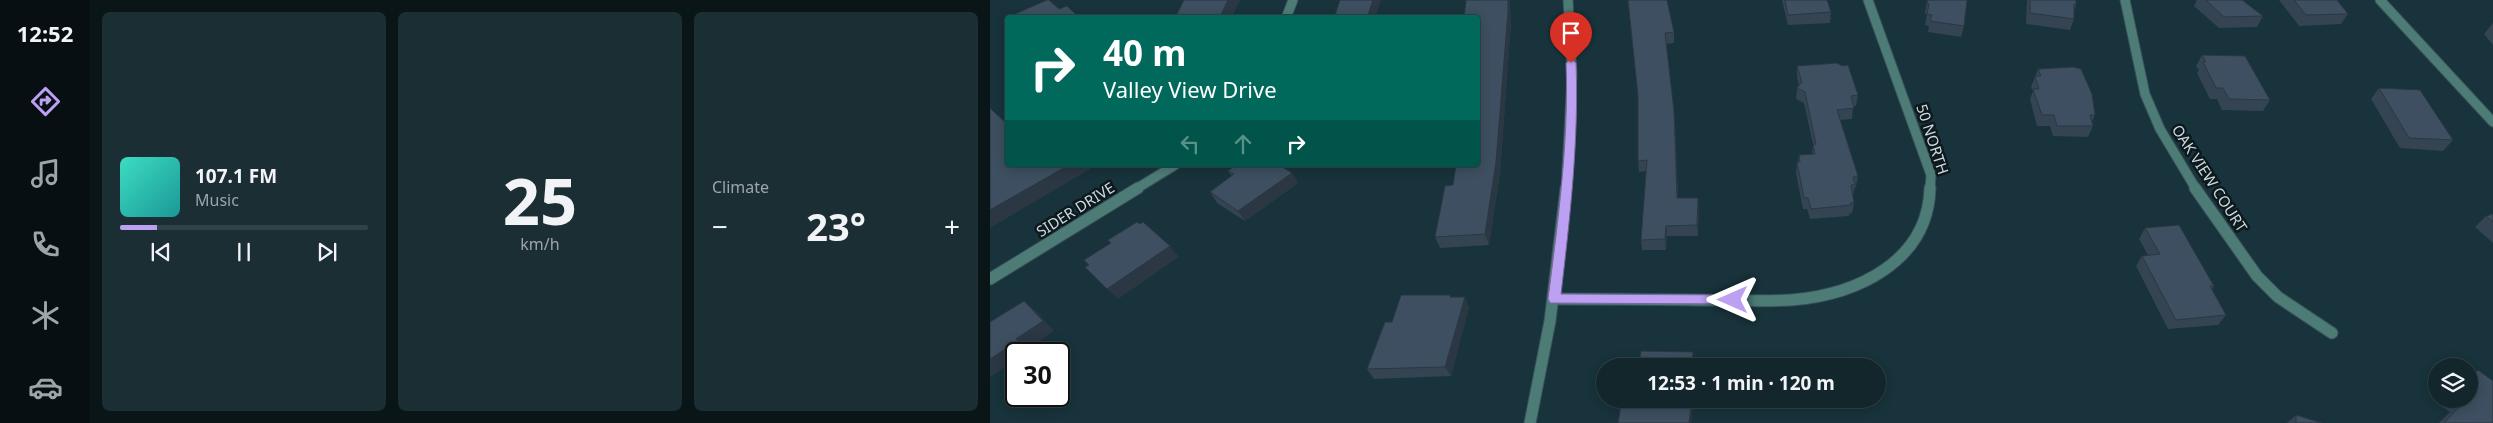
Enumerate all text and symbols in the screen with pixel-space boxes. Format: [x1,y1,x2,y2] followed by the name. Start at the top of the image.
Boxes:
[1550,12,1592,63] pin
[17,18,73,48] text: 12:52
[1557,19,1585,47] icon: arrive
[1103,29,1186,76] text: 40 m
[1020,35,1085,100] icon: right
[1103,74,1277,104] text: Valley View Drive
[28,84,63,119] icon: directions
[1912,101,1954,177] street label: 50 NORTH
[2168,121,2253,236] street label: OAK VIEW COURT
[1176,130,1204,158] icon: left
[1229,130,1257,158] icon: ahead
[1282,130,1310,158] icon: right
[28,156,63,191] icon: music
[503,156,577,244] text: 25
[195,163,277,189] text: 107.1 FM
[712,176,769,198] text: Climate
[1032,177,1118,241] street label: SIDER DRIVE
[195,189,239,211] text: Music
[806,200,866,252] text: 23°
[712,207,728,245] text: −
[944,207,960,245] text: +
[28,227,63,262] icon: phone
[520,233,560,255] text: km/h
[147,238,175,266] icon: previous
[230,238,258,266] icon: pause
[313,238,341,266] icon: next
[1706,273,1758,325] position arrow
[28,298,63,333] icon: climate
[1005,342,1070,407] speed limit sign: 30
[2428,358,2478,408] map controls
[2428,358,2478,408] button: layers
[28,370,63,405] icon: car
[1647,370,1835,396] text: 12:53 · 1 min · 120 m

